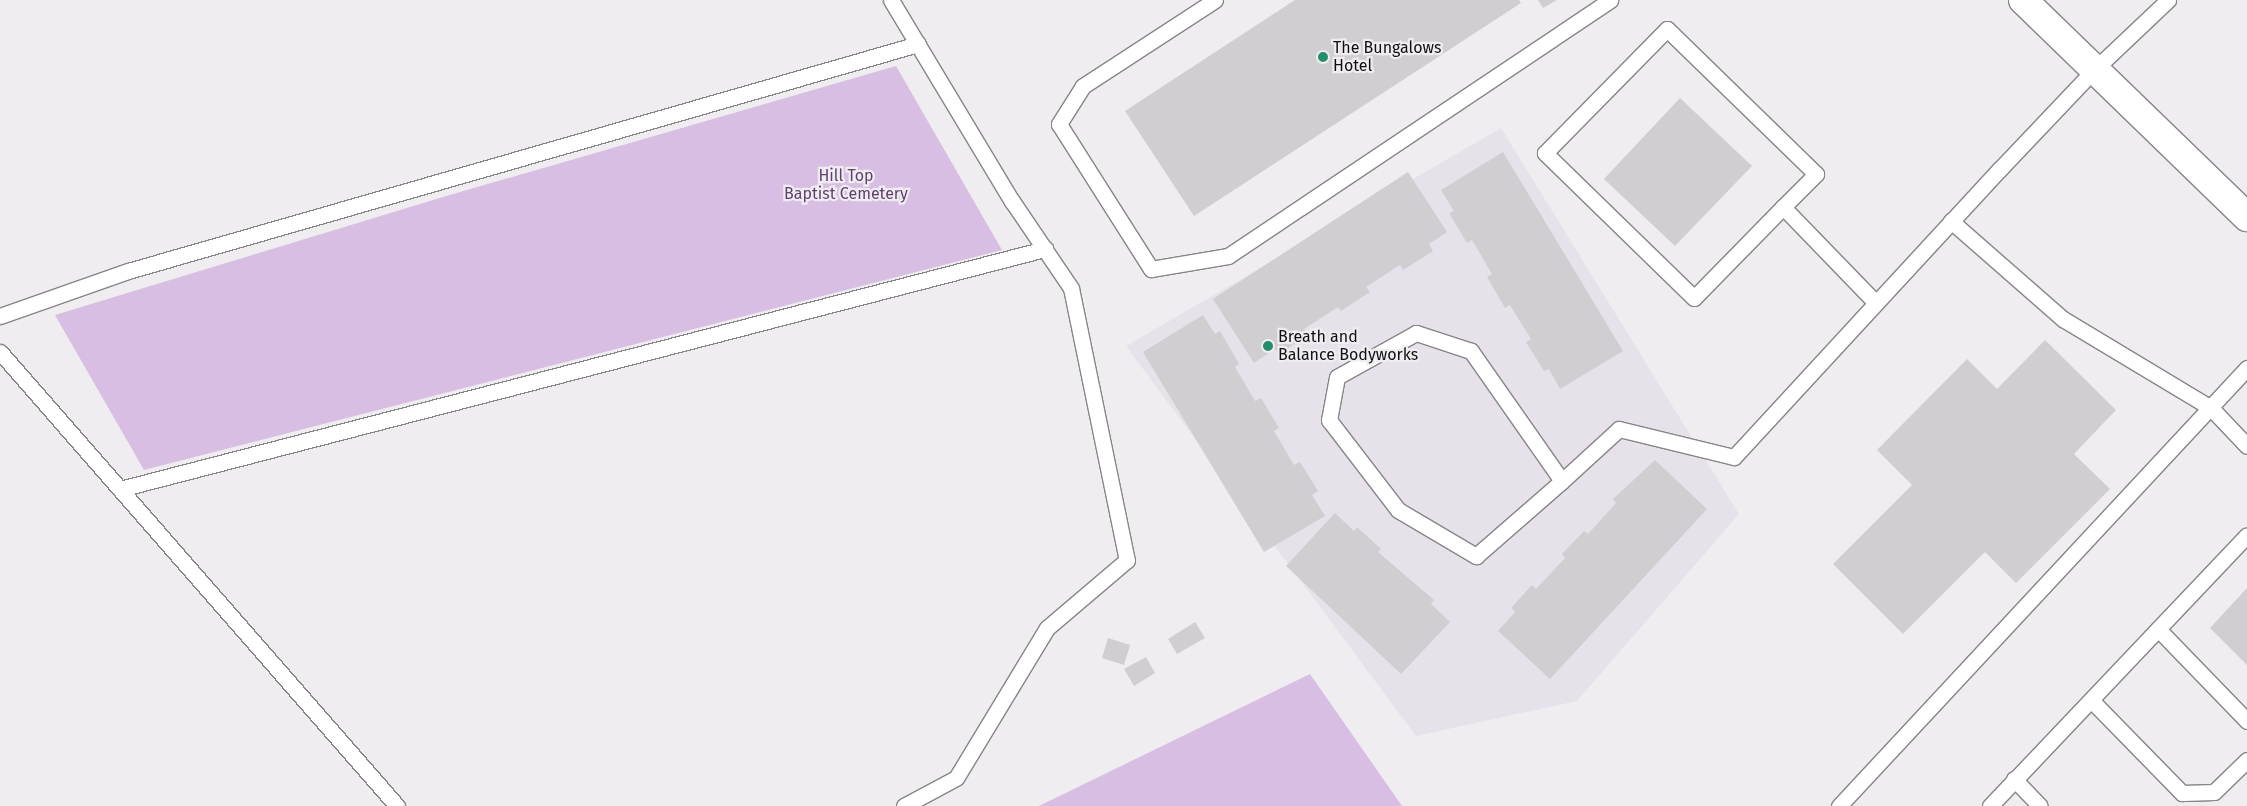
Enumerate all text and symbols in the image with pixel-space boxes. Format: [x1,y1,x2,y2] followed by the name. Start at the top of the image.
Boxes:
[1333,38,1441,76] place label: The Bungalows Hotel
[1317,51,1329,63] marker: The Bungalows Hotel
[784,166,908,204] park label: Hill Top Baptist Cemetery
[1278,327,1418,365] place label: Breath and Balance Bodyworks
[1262,340,1274,352] marker: Breath and Balance Bodyworks

